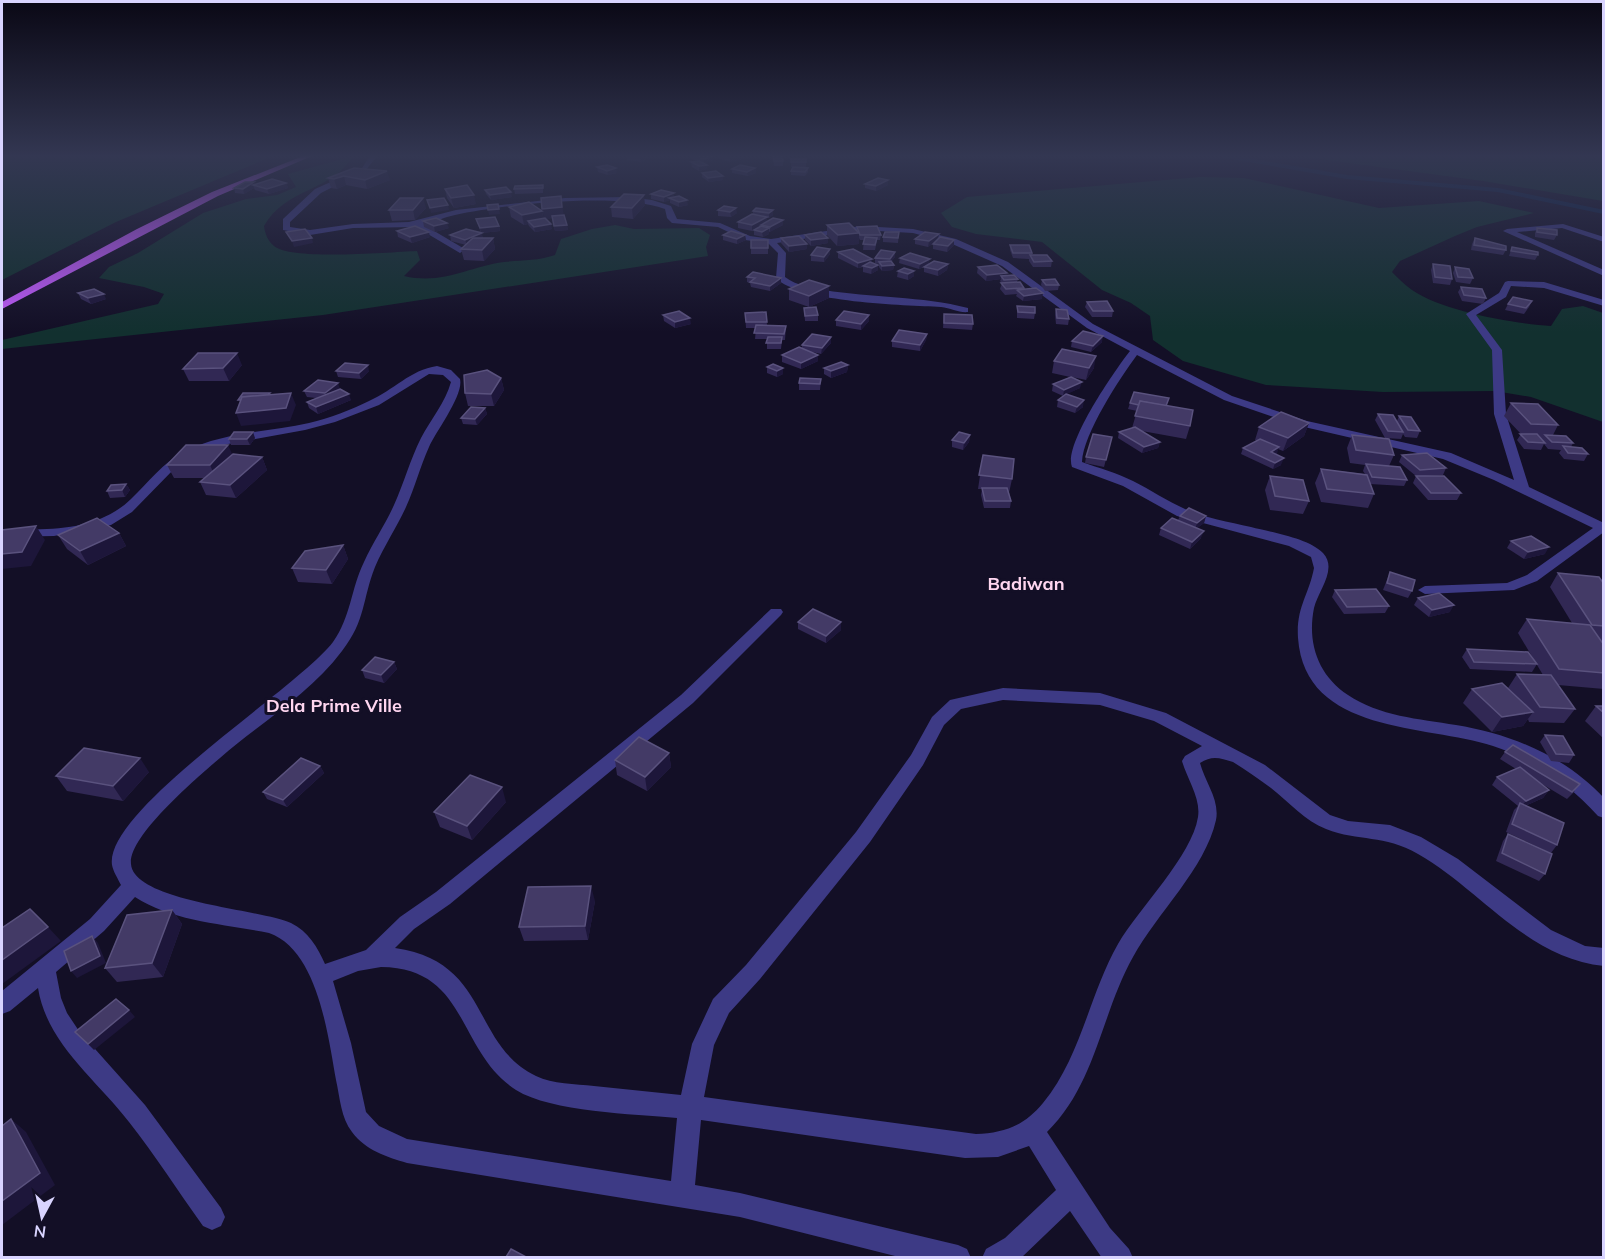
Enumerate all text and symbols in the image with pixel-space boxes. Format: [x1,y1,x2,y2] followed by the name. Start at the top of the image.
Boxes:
[987,572,1065,595] district label: Badiwan
[266,694,402,717] district label: Dela Prime Ville
[12,1187,72,1247] north arrow
[33,1221,47,1243] text: N

